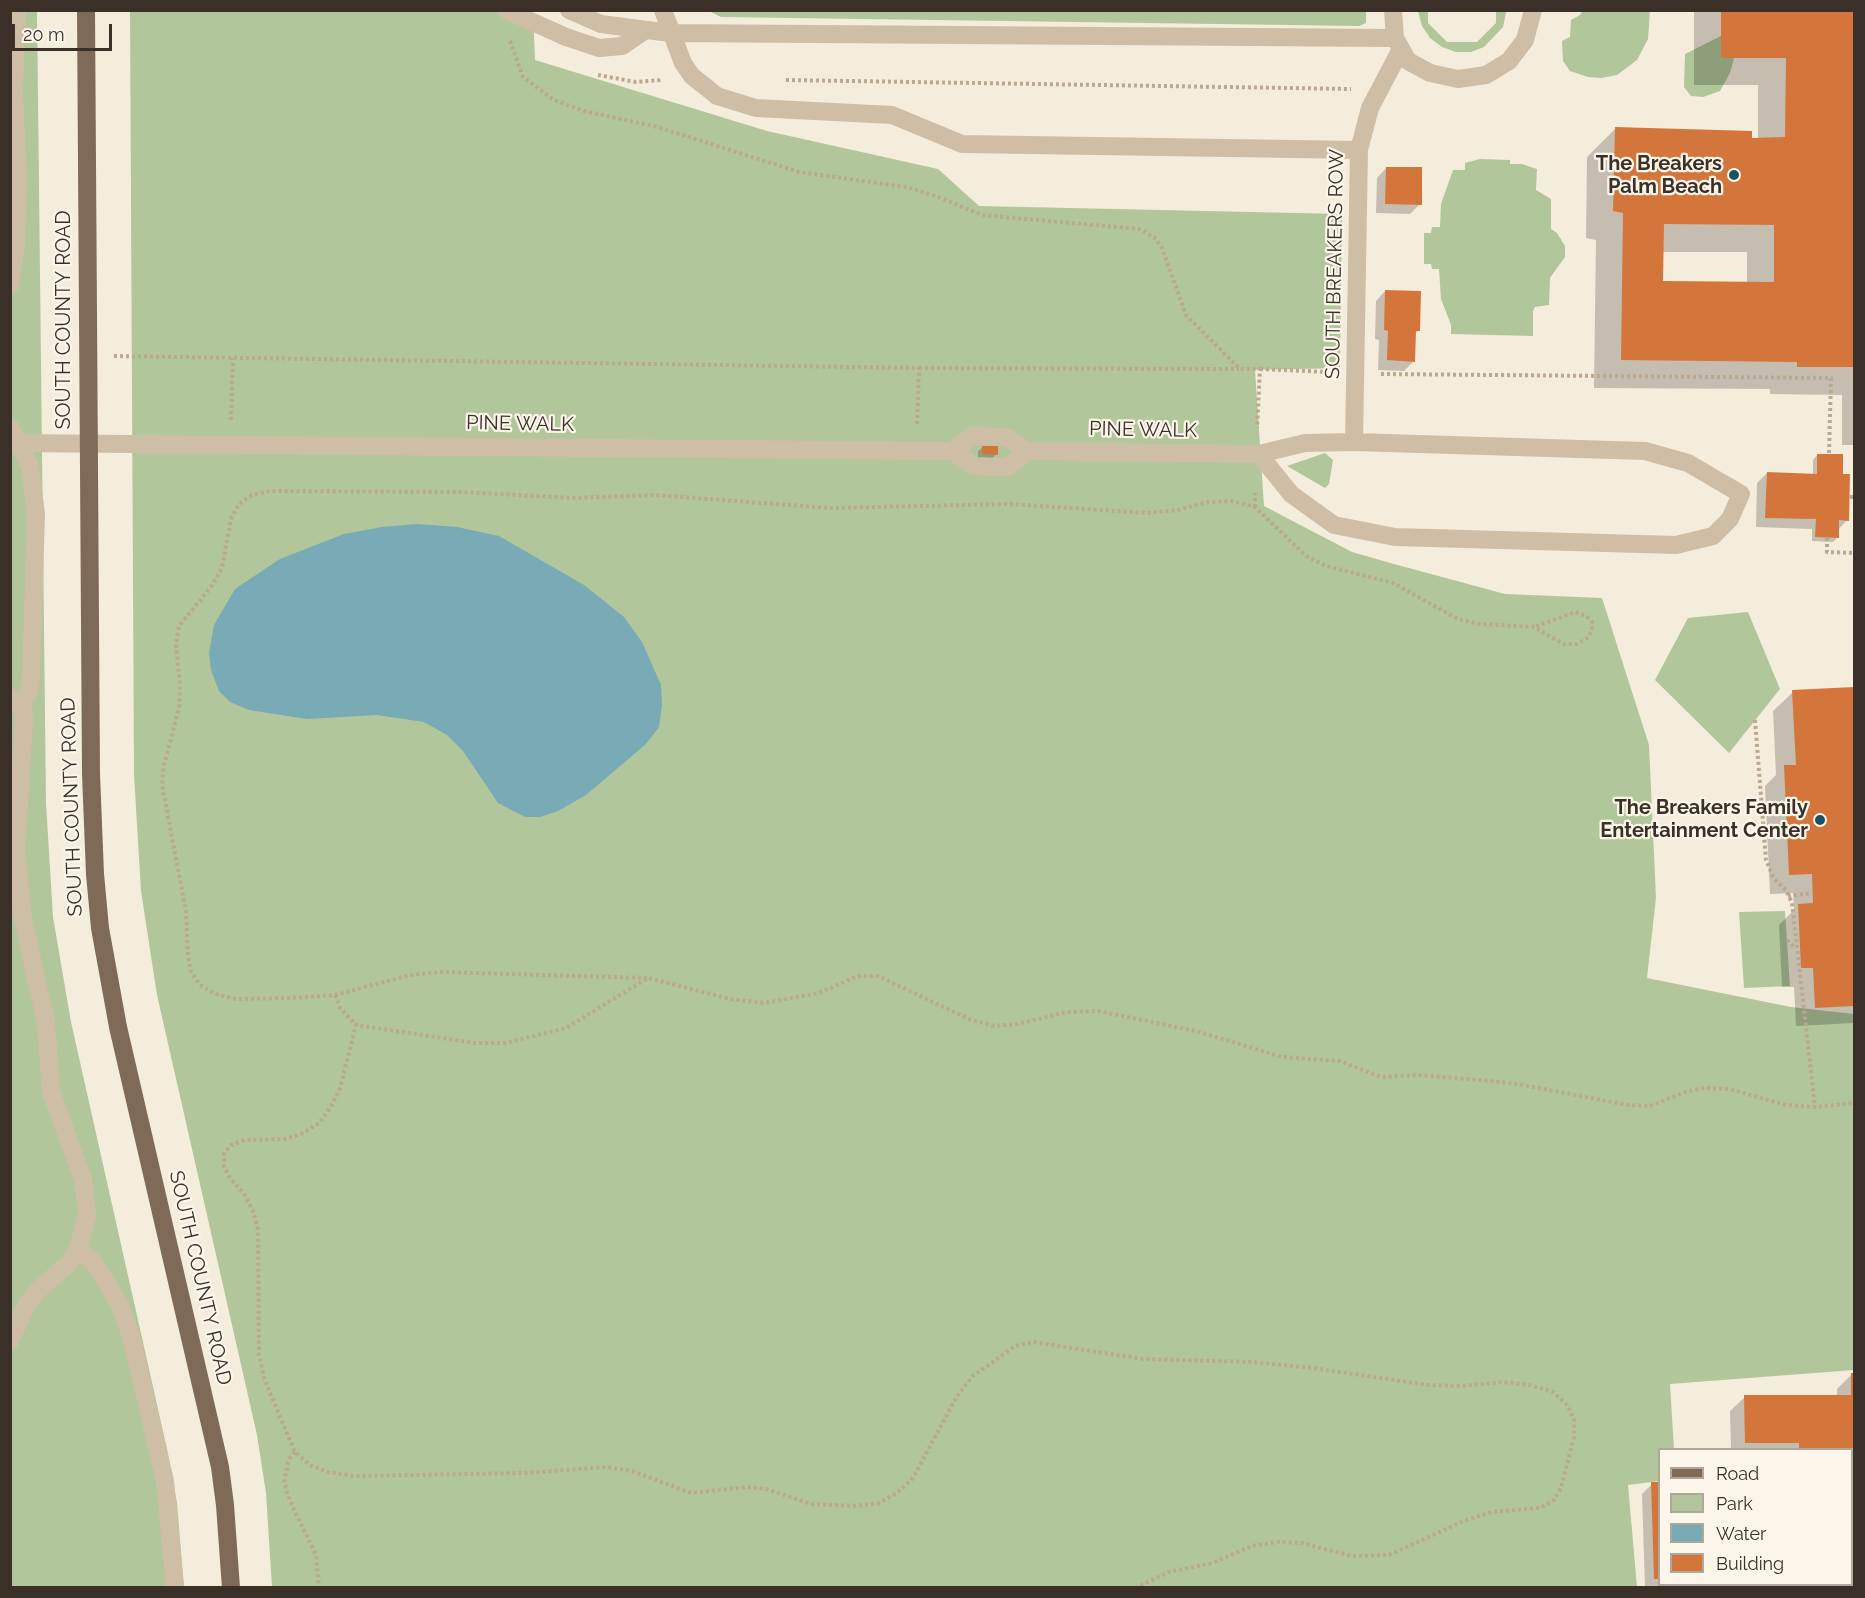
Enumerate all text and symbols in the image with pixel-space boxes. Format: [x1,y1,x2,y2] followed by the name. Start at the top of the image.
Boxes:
[15,12,116,50] scale bar
[23,24,65,45] text: 20 m
[1321,149,1349,379] street label: SOUTH BREAKERS ROW
[1596,152,1722,199] place label: The Breakers Palm Beach
[1727,168,1741,182] marker: The Breakers Palm Beach
[52,210,76,430] street label: SOUTH COUNTY ROAD
[466,411,574,437] street label: PINE WALK
[1089,417,1197,443] street label: PINE WALK
[56,697,88,917] street label: SOUTH COUNTY ROAD
[1600,796,1808,843] place label: The Breakers Family Entertainment Center
[1813,813,1827,827] marker: The Breakers Family Entertainment Center
[164,1169,236,1387] street label: SOUTH COUNTY ROAD
[1658,1448,1853,1586] legend
[1716,1463,1759,1484] text: Road
[1716,1493,1753,1514] text: Park
[1716,1523,1766,1544] text: Water
[1716,1553,1784,1574] text: Building

